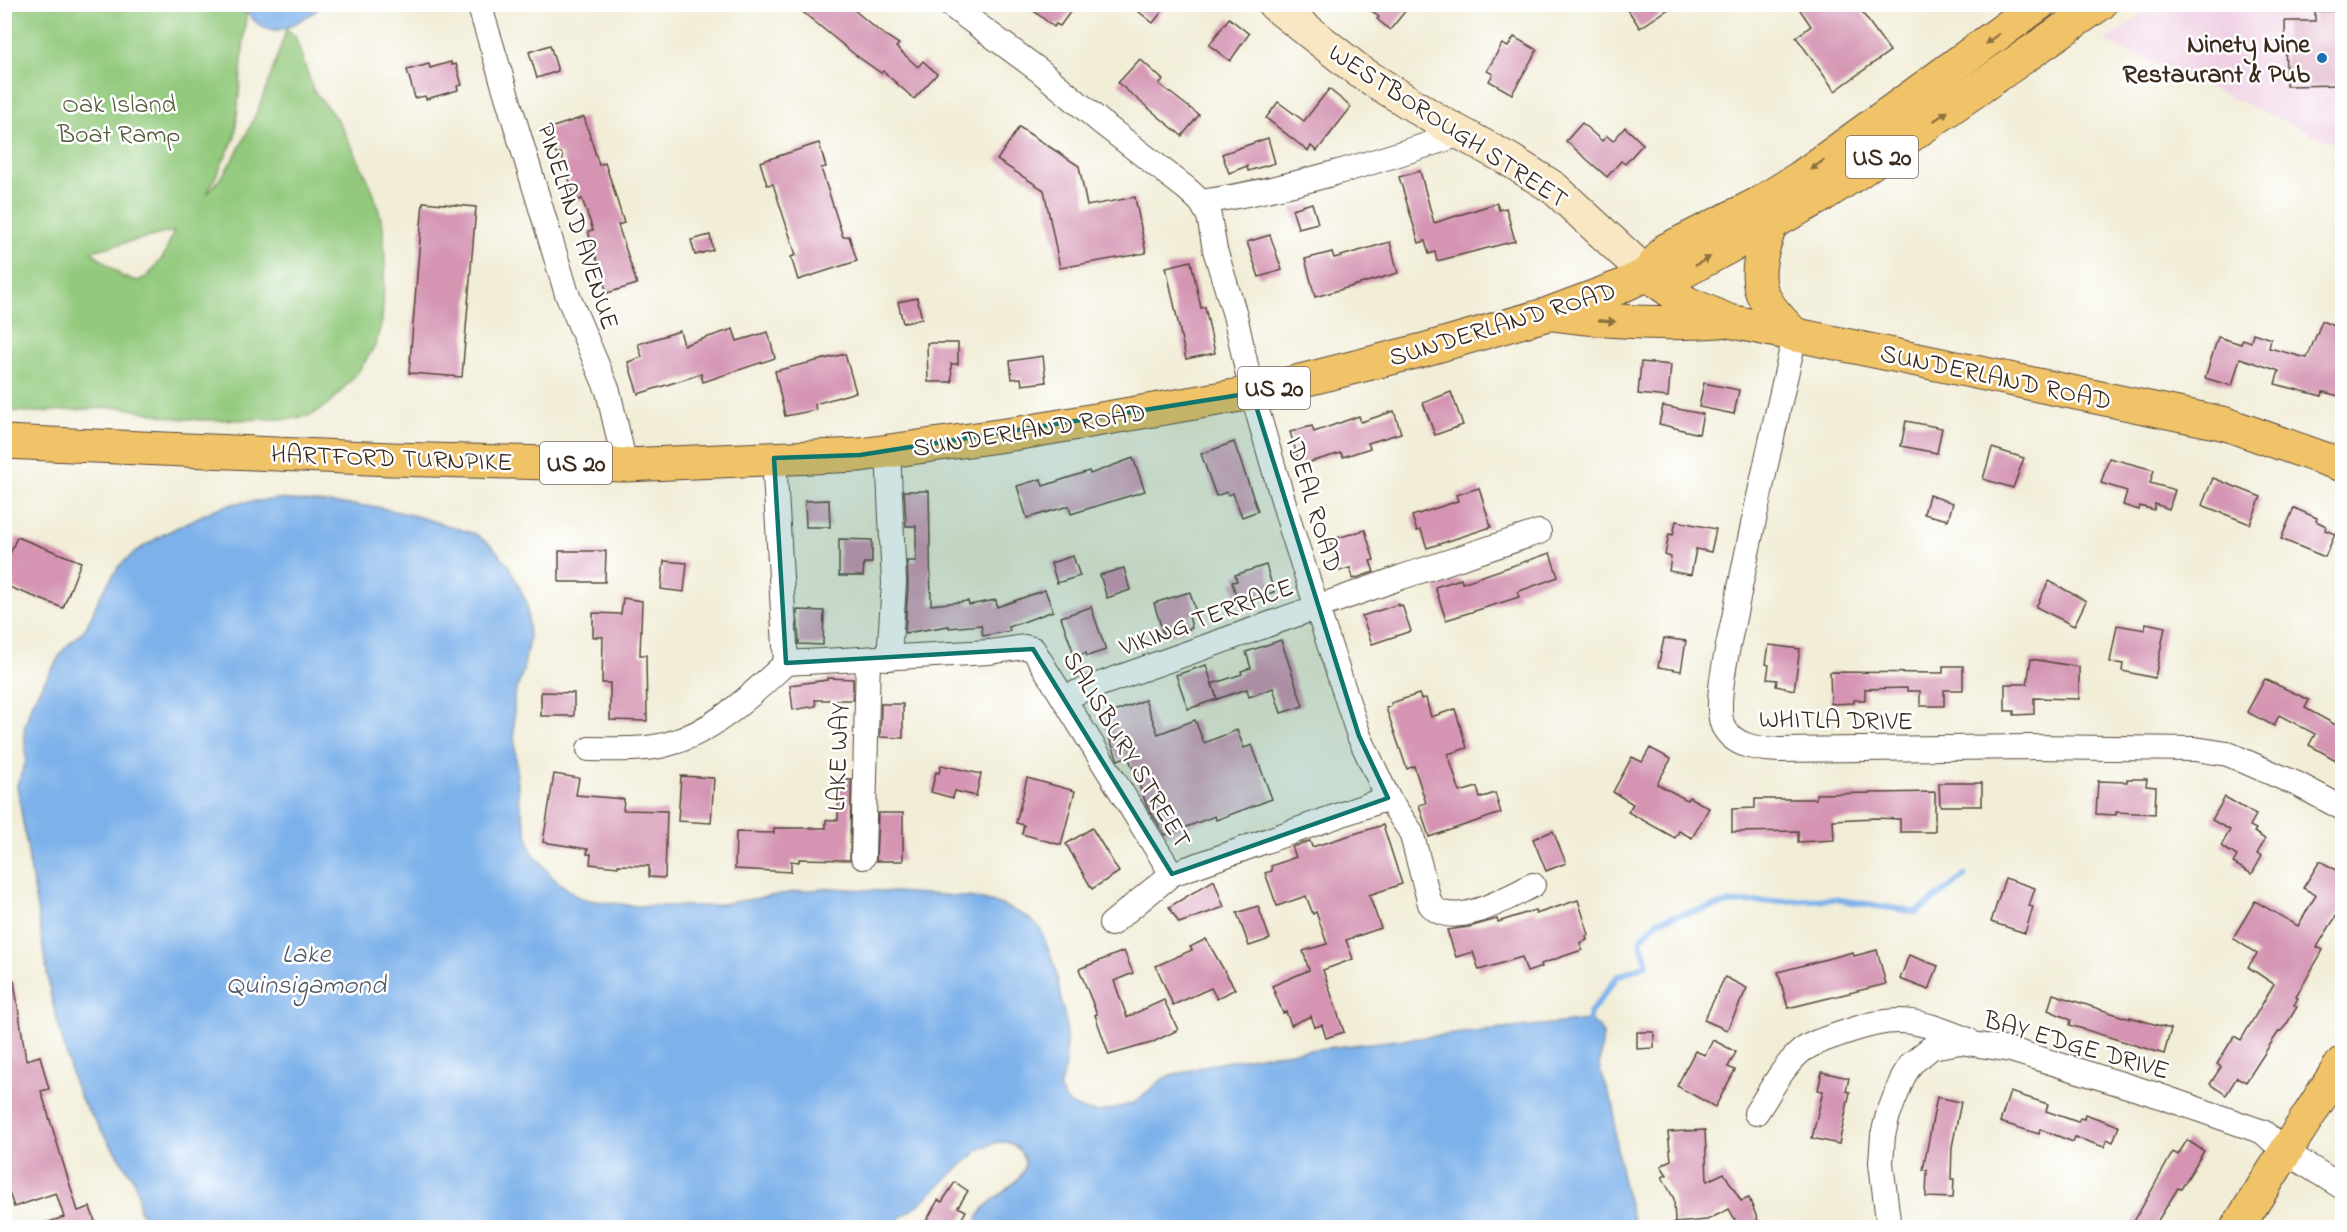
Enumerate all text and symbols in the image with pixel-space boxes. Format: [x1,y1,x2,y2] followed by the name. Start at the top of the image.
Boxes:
[2123,27,2311,95] place label: Ninety Nine Restaurant & Pub
[1985,33,2001,45] one-way arrow
[1320,36,1575,219] street label: WESTBOROUGH STREET
[2315,51,2329,65] marker: Ninety Nine Restaurant & Pub
[56,87,181,155] park label: Oak Island Boat Ramp
[1932,110,1948,122] one-way arrow
[525,119,628,335] street label: PINELAND AVENUE
[1846,136,1918,178] road number: US 20
[1809,159,1825,170] one-way arrow
[1694,256,1711,266] one-way arrow
[1385,273,1621,378] street label: SUNDERLAND ROAD
[1597,316,1616,326] one-way arrow
[1876,336,2114,422] street label: SUNDERLAND ROAD
[1238,367,1310,409] road number: US 20
[910,395,1149,469] street label: SUNDERLAND ROAD
[1274,432,1351,577] street label: IDEAL ROAD
[270,437,513,483] street label: HARTFORD TURNPIKE
[540,442,612,484] road number: US 20
[1114,570,1299,668] street label: VIKING TERRACE
[1051,645,1200,857] street label: SALISBURY STREET
[819,702,861,812] street label: LAKE WAY
[1758,702,1913,742] street label: WHITLA DRIVE
[226,936,388,1007] water label: Lake Quinsigamond
[1978,1002,2173,1092] street label: BAY EDGE DRIVE

